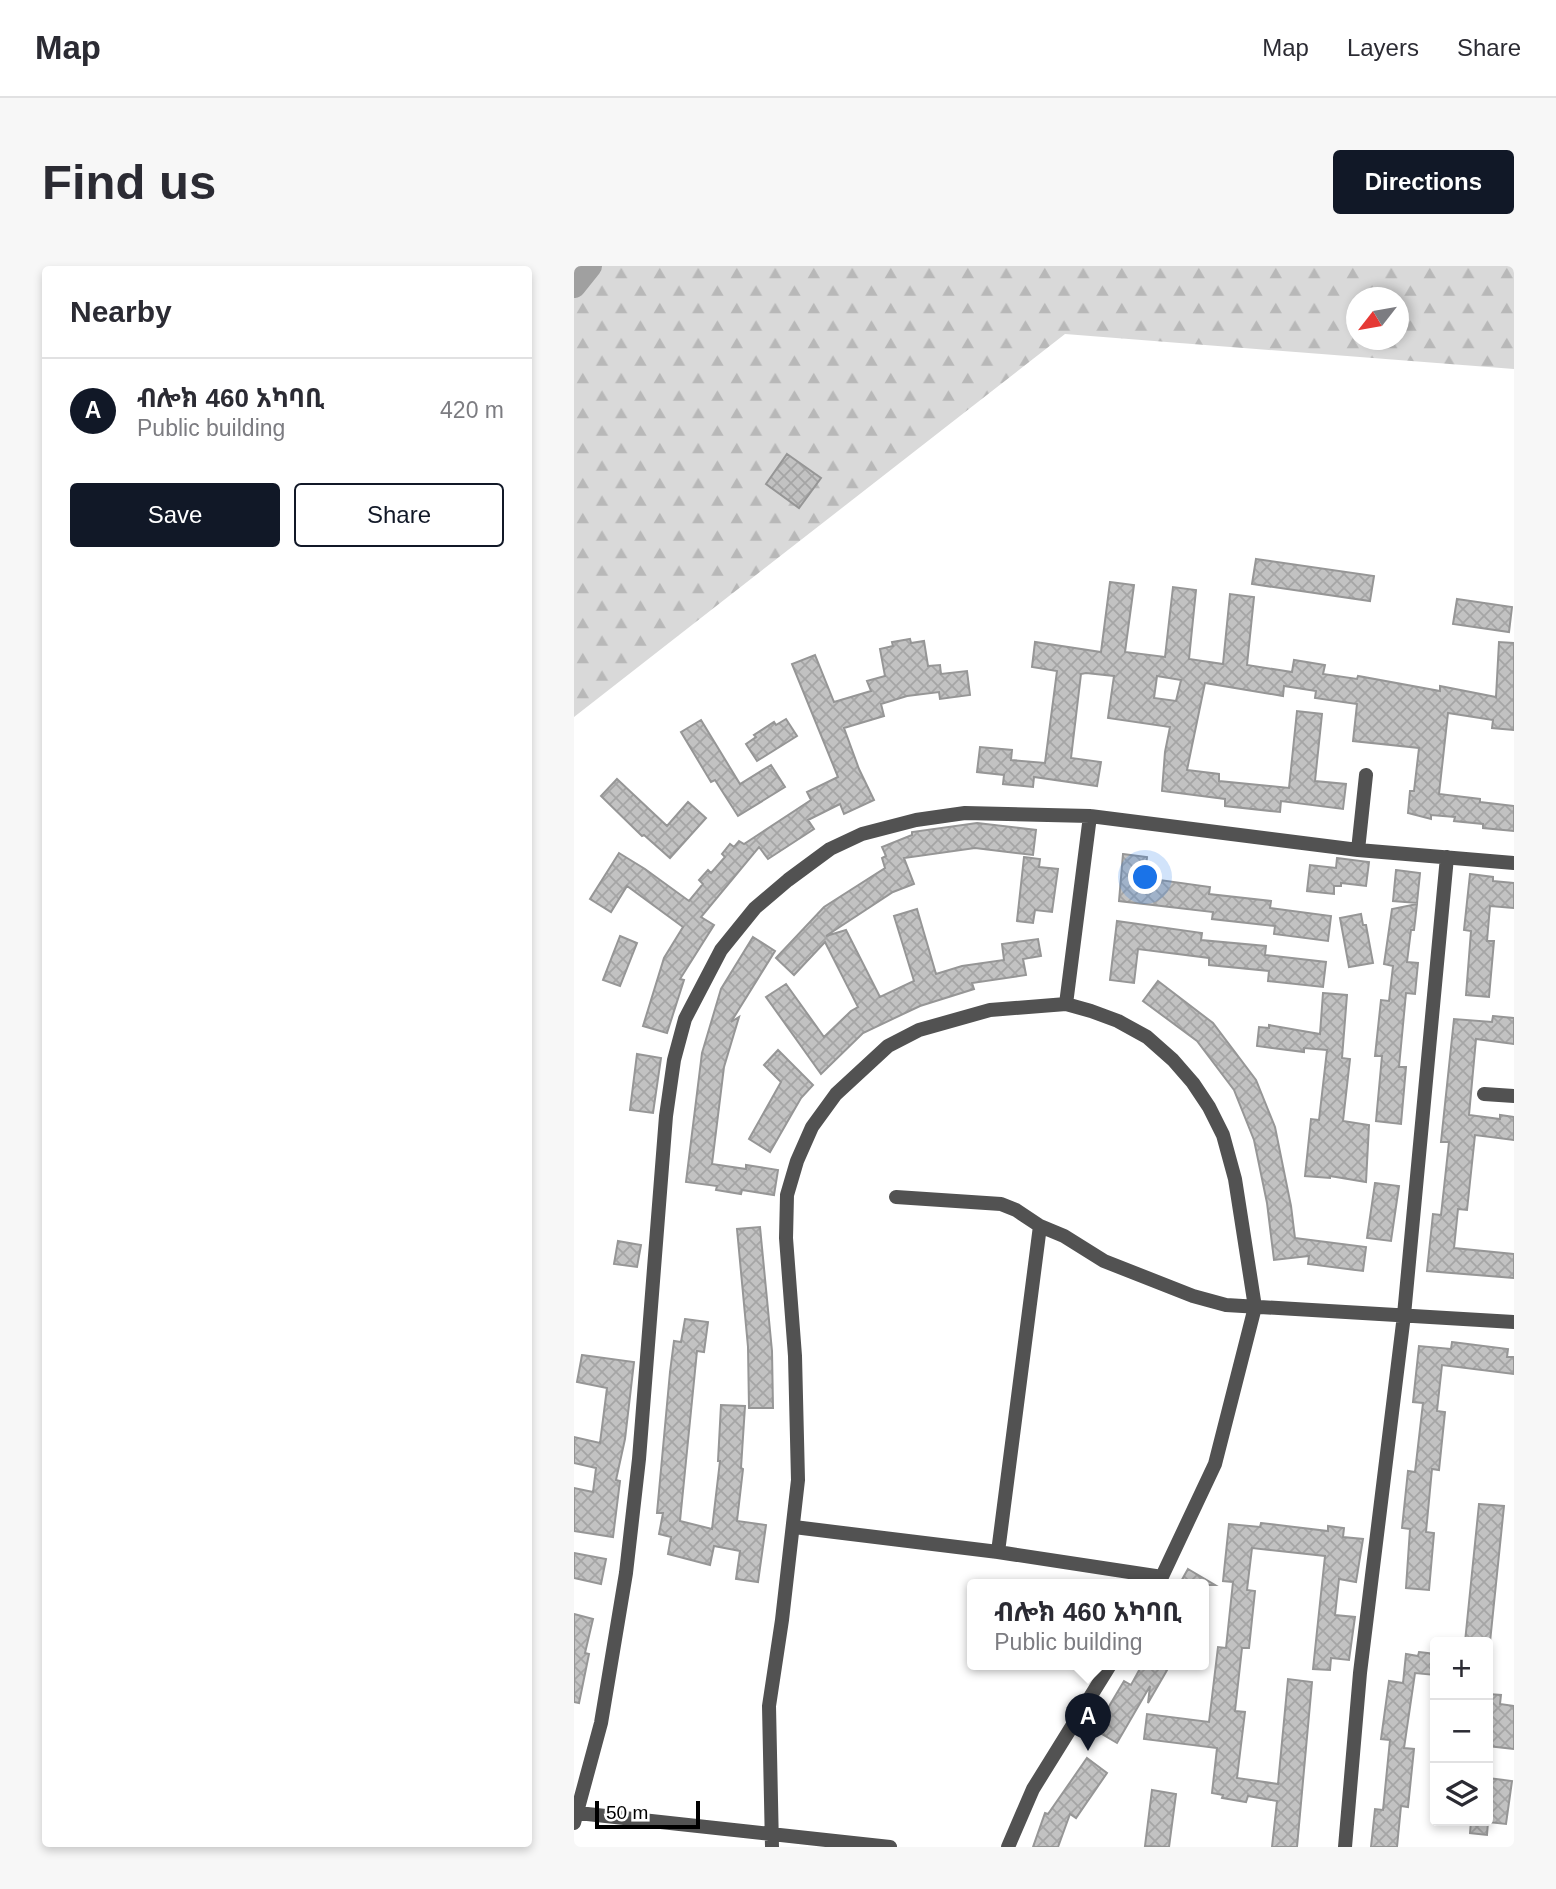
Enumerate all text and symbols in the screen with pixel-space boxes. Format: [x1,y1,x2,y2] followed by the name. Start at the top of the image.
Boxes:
[35,29,101,66] text: Map
[1262,34,1309,61] text: Map
[1347,34,1419,61] text: Layers
[1457,34,1521,61] text: Share
[1333,150,1514,214] button: Directions
[42,155,216,209] text: Find us
[1346,287,1409,350] north arrow
[70,295,172,328] text: Nearby
[137,383,324,413] text: ብሎክ 460 አካባቢ
[85,397,101,423] text: A
[440,397,504,423] text: 420 m
[137,415,285,441] text: Public building
[70,483,280,547] button: Save
[294,483,504,547] button: Share
[1128,860,1162,894] your location
[967,1579,1209,1670] popup
[994,1597,1182,1627] text: ብሎክ 460 አካባቢ
[994,1629,1143,1655] text: Public building
[1430,1637,1493,1826] map controls
[1430,1637,1493,1700] button: +
[1065,1693,1111,1751] pin: A
[1430,1700,1493,1763] button: −
[1430,1763,1493,1826] button: layers
[595,1798,700,1830] scale bar
[606,1802,648,1823] text: 50 m

